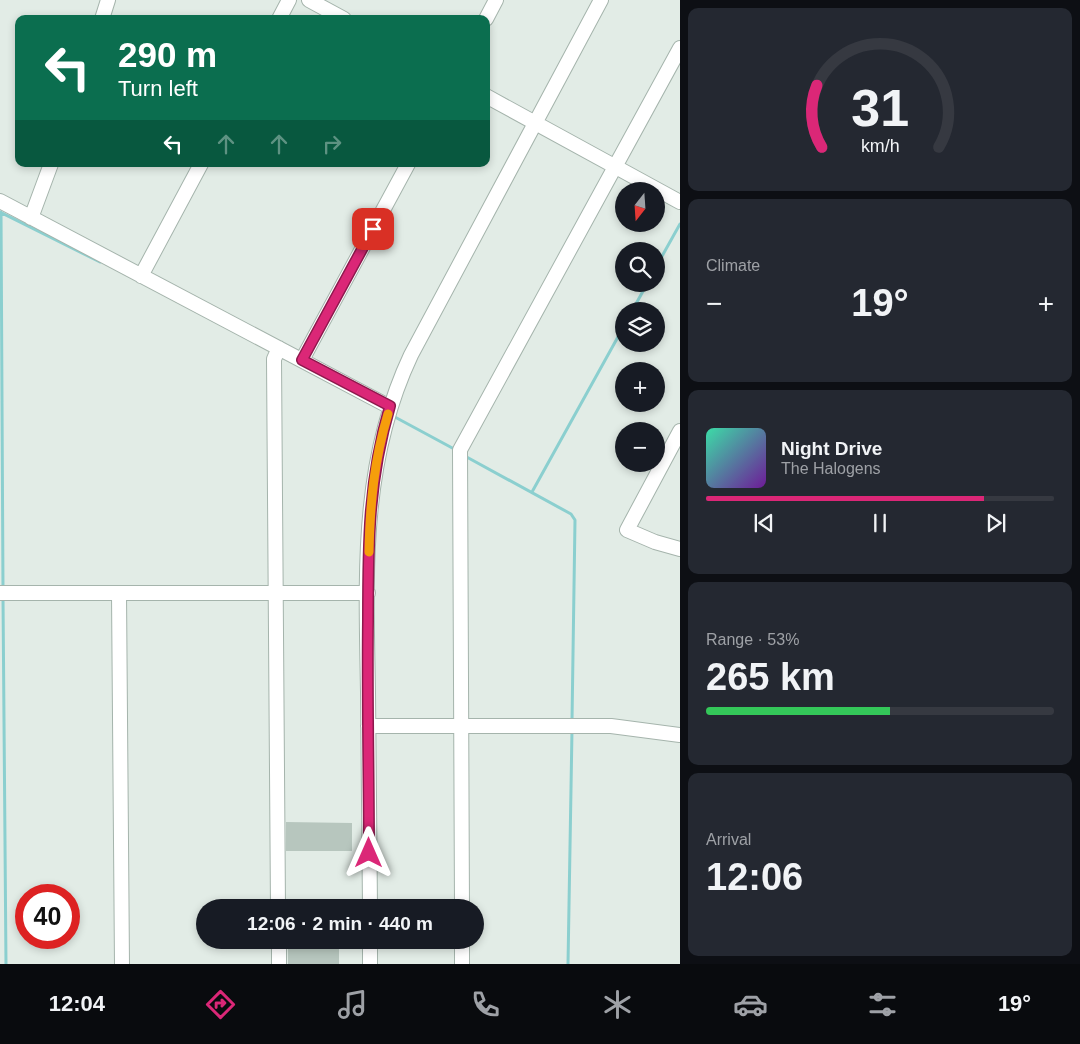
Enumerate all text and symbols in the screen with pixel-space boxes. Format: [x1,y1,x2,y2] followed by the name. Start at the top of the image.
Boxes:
[35,35,100,100] icon: left
[118,35,217,74] text: 290 m
[118,76,198,101] text: Turn left
[851,79,909,137] text: 31
[159,130,187,158] icon: left
[212,130,240,158] icon: ahead
[265,130,293,158] icon: ahead
[318,130,346,158] icon: right
[861,136,899,156] text: km/h
[615,182,665,232] north arrow
[615,182,665,472] map controls
[352,208,394,250] pin
[359,215,387,243] icon: arrive
[615,242,665,292] button: search
[706,257,760,274] text: Climate
[851,282,909,324] text: 19°
[706,288,722,319] text: −
[1038,288,1054,319] text: +
[615,302,665,352] button: layers
[615,362,665,412] button: +
[615,422,665,472] button: −
[781,438,882,459] text: Night Drive
[781,460,881,477] text: The Halogens
[750,509,778,537] icon: previous
[866,509,894,537] icon: pause
[982,509,1010,537] icon: next
[706,631,799,648] text: Range · 53%
[706,656,835,698] text: 265 km
[342,826,394,878] position arrow
[706,831,751,848] text: Arrival
[706,856,803,898] text: 12:06
[15,884,80,949] speed limit sign: 40
[247,913,433,934] text: 12:06 · 2 min · 440 m
[203,987,238,1022] icon: directions
[335,987,370,1022] icon: music
[468,987,503,1022] icon: phone
[600,987,635,1022] icon: climate
[733,987,768,1022] icon: car
[865,987,900,1022] icon: filters
[49,991,105,1016] text: 12:04
[998,991,1031,1016] text: 19°

